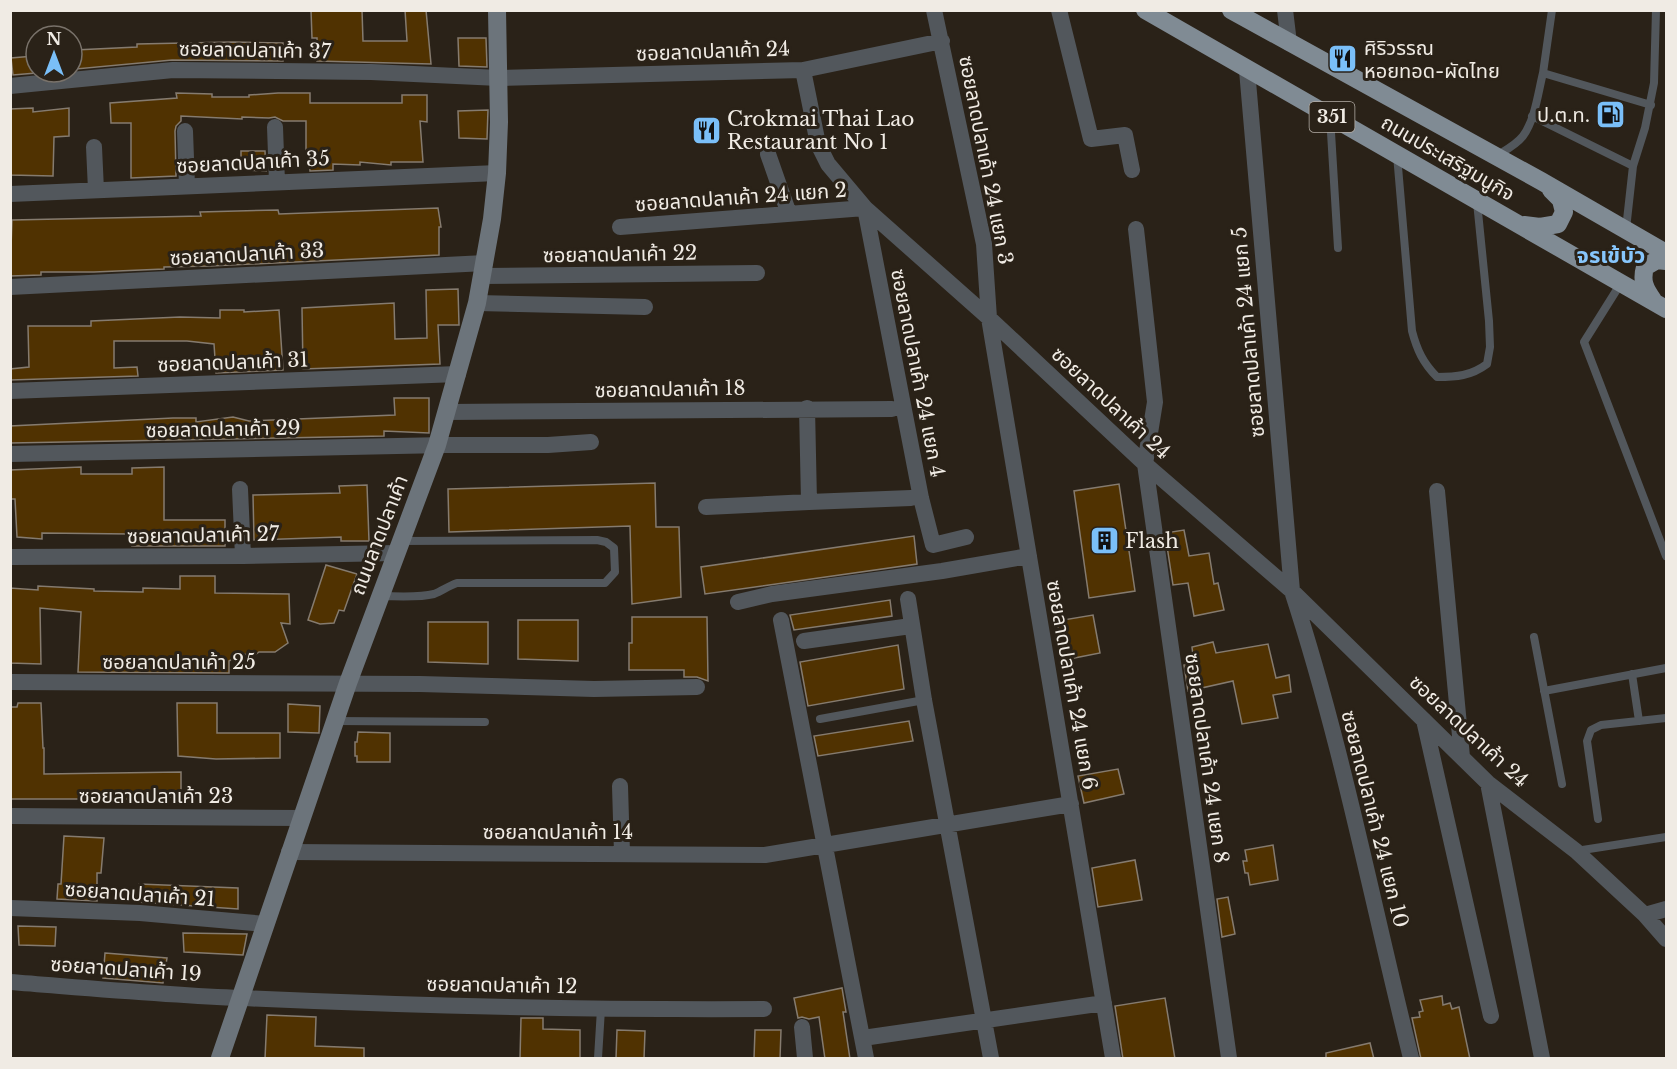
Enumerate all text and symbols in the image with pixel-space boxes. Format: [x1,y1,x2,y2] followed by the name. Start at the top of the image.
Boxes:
[24,24,84,84] north arrow
[46,29,62,49] text: N
[636,36,790,66] street label: ซอยลาดปลาเค้า 24
[1364,36,1500,83] place label: ศิริวรรณ หอยทอด-ผัดไทย
[179,37,332,63] street label: ซอยลาดปลาเค้า 37
[1327,43,1359,75] restaurant icon: ศิริวรรณ หอยทอด-ผัดไทย
[954,54,1018,266] street label: ซอยลาดปลาเค้า 24 แยก 3
[1595,99,1627,131] fuel station icon: ป.ต.ท.
[1310,102,1354,132] road number: 351
[1537,103,1590,127] place label: ป.ต.ท.
[727,107,914,154] place label: Crokmai Thai Lao Restaurant No 1
[1376,110,1519,207] street label: ถนนประเสริฐมนูกิจ
[690,115,722,147] restaurant icon: Crokmai Thai Lao Restaurant No 1
[176,146,330,178] street label: ซอยลาดปลาเค้า 35
[634,178,848,216] street label: ซอยลาดปลาเค้า 24 แยก 2
[1227,226,1269,438] street label: ซอยลาดปลาเค้า 24 แยก 5
[169,238,325,270] street label: ซอยลาดปลาเค้า 33
[543,241,697,267] street label: ซอยลาดปลาเค้า 22
[1577,242,1645,269] district label: จรเข้บัว
[886,267,950,479] street label: ซอยลาดปลาเค้า 24 แยก 4
[1047,342,1175,464] street label: ซอยลาดปลาเค้า 24
[157,347,309,377] street label: ซอยลาดปลาเค้า 31
[594,376,746,402] street label: ซอยลาดปลาเค้า 18
[145,416,301,442] street label: ซอยลาดปลาเค้า 29
[345,472,413,598] street label: ถนนลาดปลาเค้า
[127,522,280,548] street label: ซอยลาดปลาเค้า 27
[1088,525,1120,557] building icon: Flash
[1125,529,1179,553] place label: Flash
[1042,578,1102,792] street label: ซอยลาดปลาเค้า 24 แยก 6
[102,650,256,674] street label: ซอยลาดปลาเค้า 25
[1180,651,1234,865] street label: ซอยลาดปลาเค้า 24 แยก 8
[1405,670,1533,792] street label: ซอยลาดปลาเค้า 24
[1336,708,1414,930] street label: ซอยลาดปลาเค้า 24 แยก 10
[79,784,233,808] street label: ซอยลาดปลาเค้า 23
[483,820,633,844] street label: ซอยลาดปลาเค้า 14
[64,877,216,911] street label: ซอยลาดปลาเค้า 21
[50,952,202,986] street label: ซอยลาดปลาเค้า 19
[426,972,578,998] street label: ซอยลาดปลาเค้า 12

